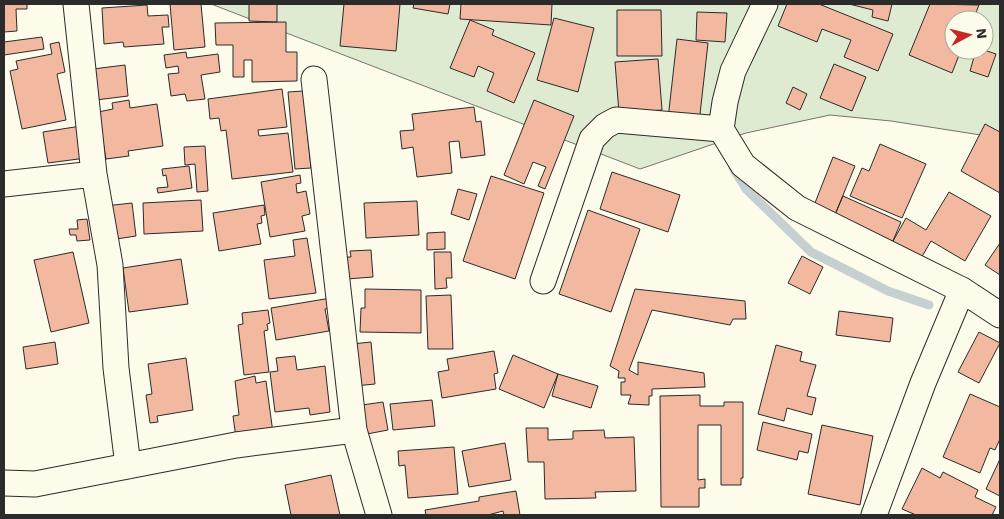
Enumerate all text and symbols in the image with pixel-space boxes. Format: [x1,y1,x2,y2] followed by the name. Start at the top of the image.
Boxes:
[944,10,994,60] north arrow
[973,27,990,40] text: N

